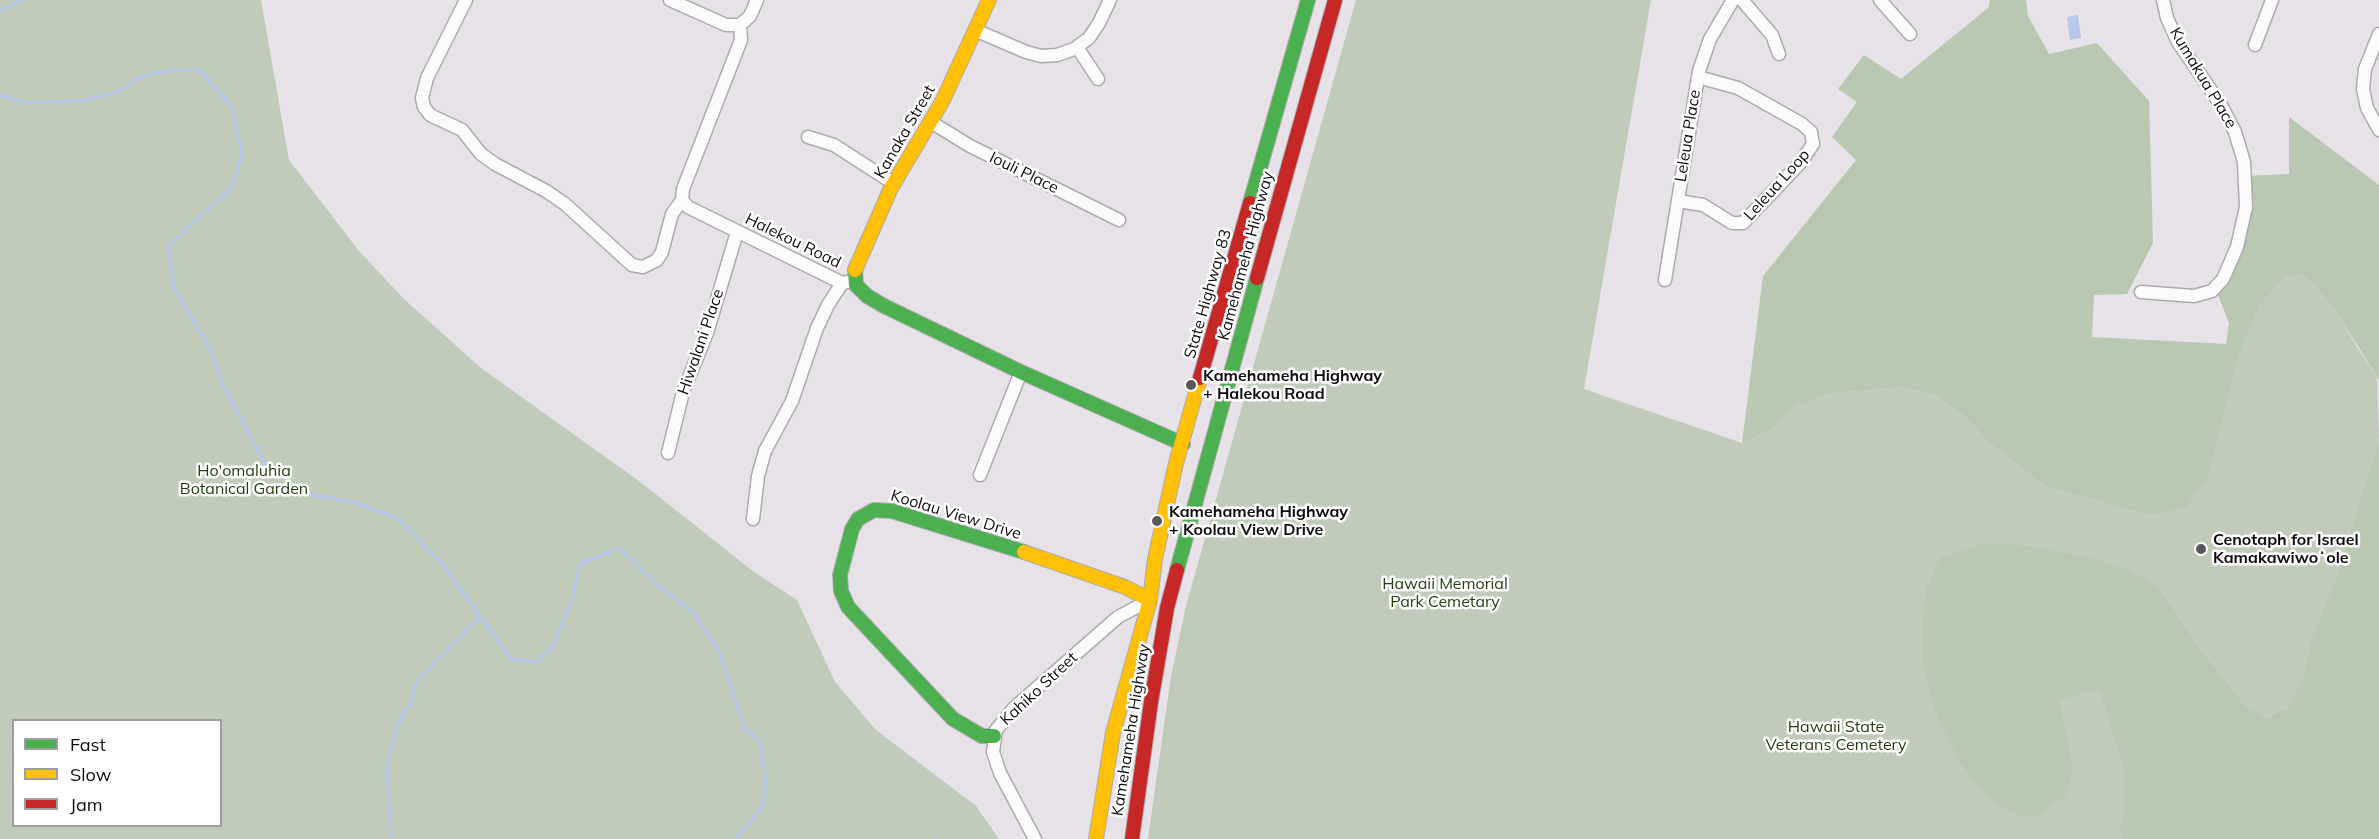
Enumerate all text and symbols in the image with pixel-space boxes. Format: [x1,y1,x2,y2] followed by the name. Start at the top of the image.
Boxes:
[2165,24,2241,132] street label: Kumakua Place
[870,82,940,182] street label: Kanaka Street
[1671,88,1705,184] street label: Leleua Place
[1740,145,1814,225] street label: Leleua Loop
[986,148,1062,198] street label: Iouli Place
[1214,169,1278,343] street label: Kamehameha Highway
[742,210,844,272] street label: Halekou Road
[1180,227,1236,361] street label: State Highway 83
[674,287,728,397] street label: Hiwalani Place
[1203,366,1382,404] place label: Kamehameha Highway + Halekou Road
[1184,378,1198,392] marker: Kamehameha Highway + Halekou Road
[180,461,308,499] park label: Ho'omaluhia Botanical Garden
[888,486,1024,544] street label: Koolau View Drive
[1169,502,1348,540] place label: Kamehameha Highway + Koolau View Drive
[1150,514,1164,528] marker: Kamehameha Highway + Koolau View Drive
[2213,530,2359,568] place label: Cenotaph for Israel Kamakawiwoʻole
[2194,542,2208,556] marker: Cenotaph for Israel Kamakawiwoʻole
[1382,574,1508,612] park label: Hawaii Memorial Park Cemetary
[1108,642,1154,818] street label: Kamehameha Highway
[996,648,1082,730] street label: Kahiko Street
[1766,717,1906,755] park label: Hawaii State Veterans Cemetery
[12,719,222,827] legend
[70,733,106,756] text: Fast
[70,763,111,786] text: Slow
[70,793,103,816] text: Jam

